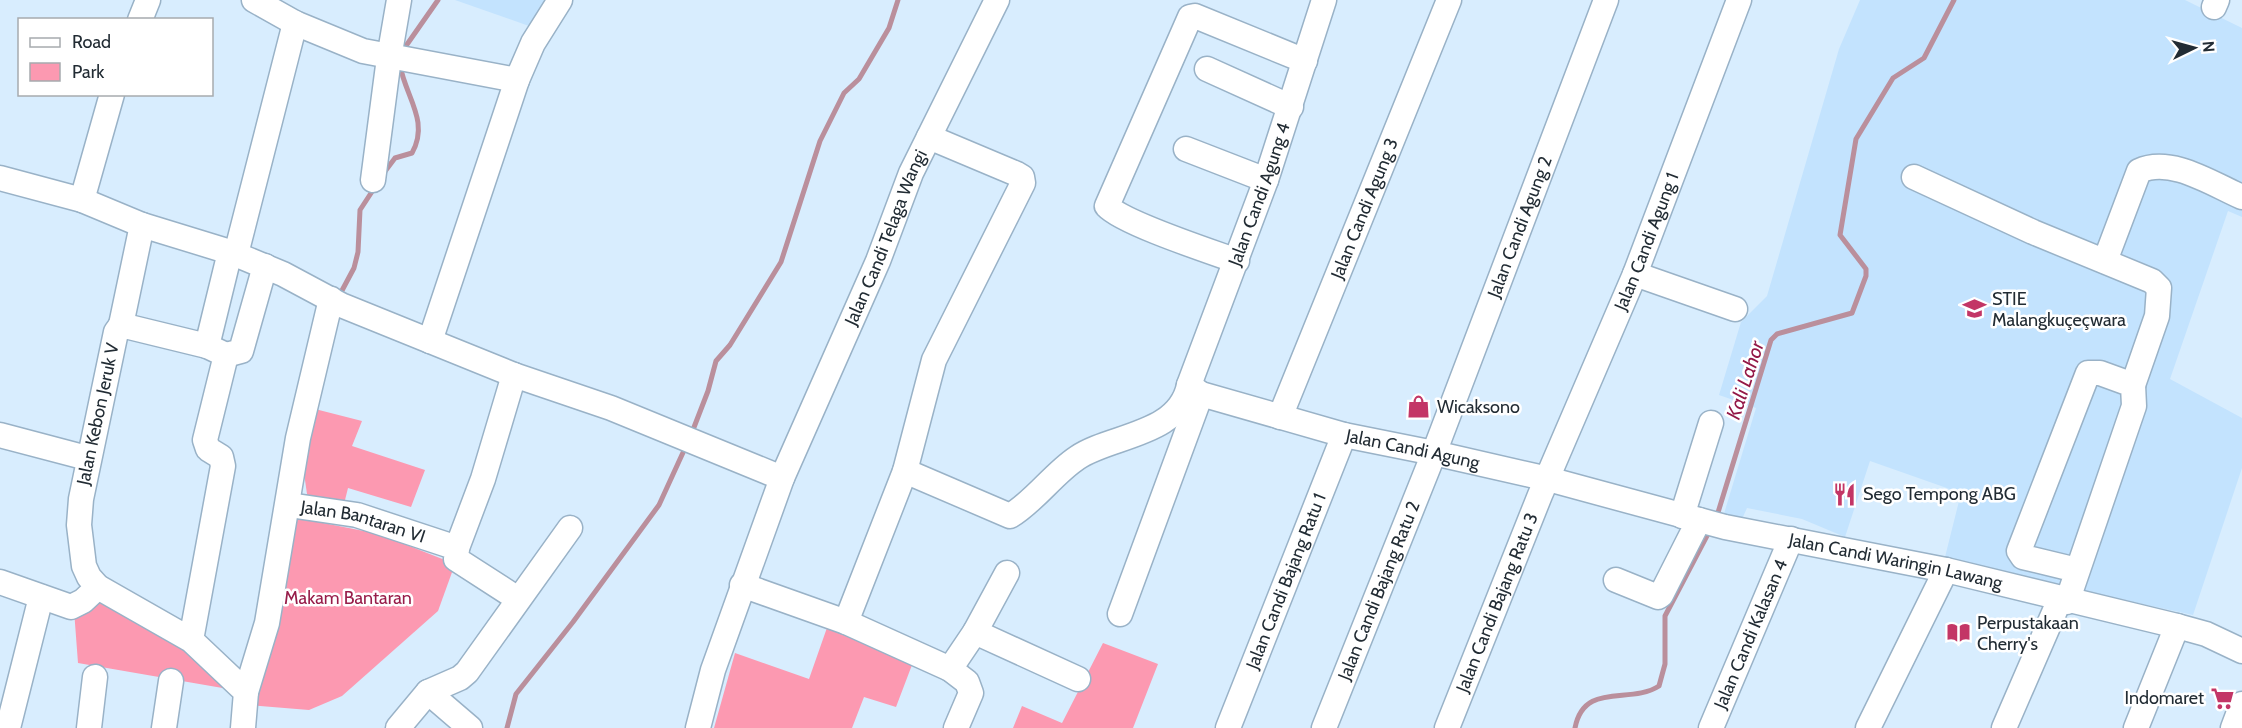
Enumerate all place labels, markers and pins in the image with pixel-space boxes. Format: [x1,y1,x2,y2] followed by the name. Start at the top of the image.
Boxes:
[1992,288,2126,331] place label: STIE Malangkuçeçwara
[1961,296,1987,322] school or university icon: STIE Malangkuçeçwara
[1406,394,1432,420] shop icon: Wicaksono
[1437,396,1520,418] place label: Wicaksono
[1832,481,1858,507] restaurant icon: Sego Tempong ABG
[1863,483,2016,505] place label: Sego Tempong ABG
[1977,612,2079,655] place label: Perpustakaan Cherry's
[1946,620,1972,646] library icon: Perpustakaan Cherry's
[2209,685,2235,711] supermarket icon: Indomaret
[2124,687,2204,709] place label: Indomaret

